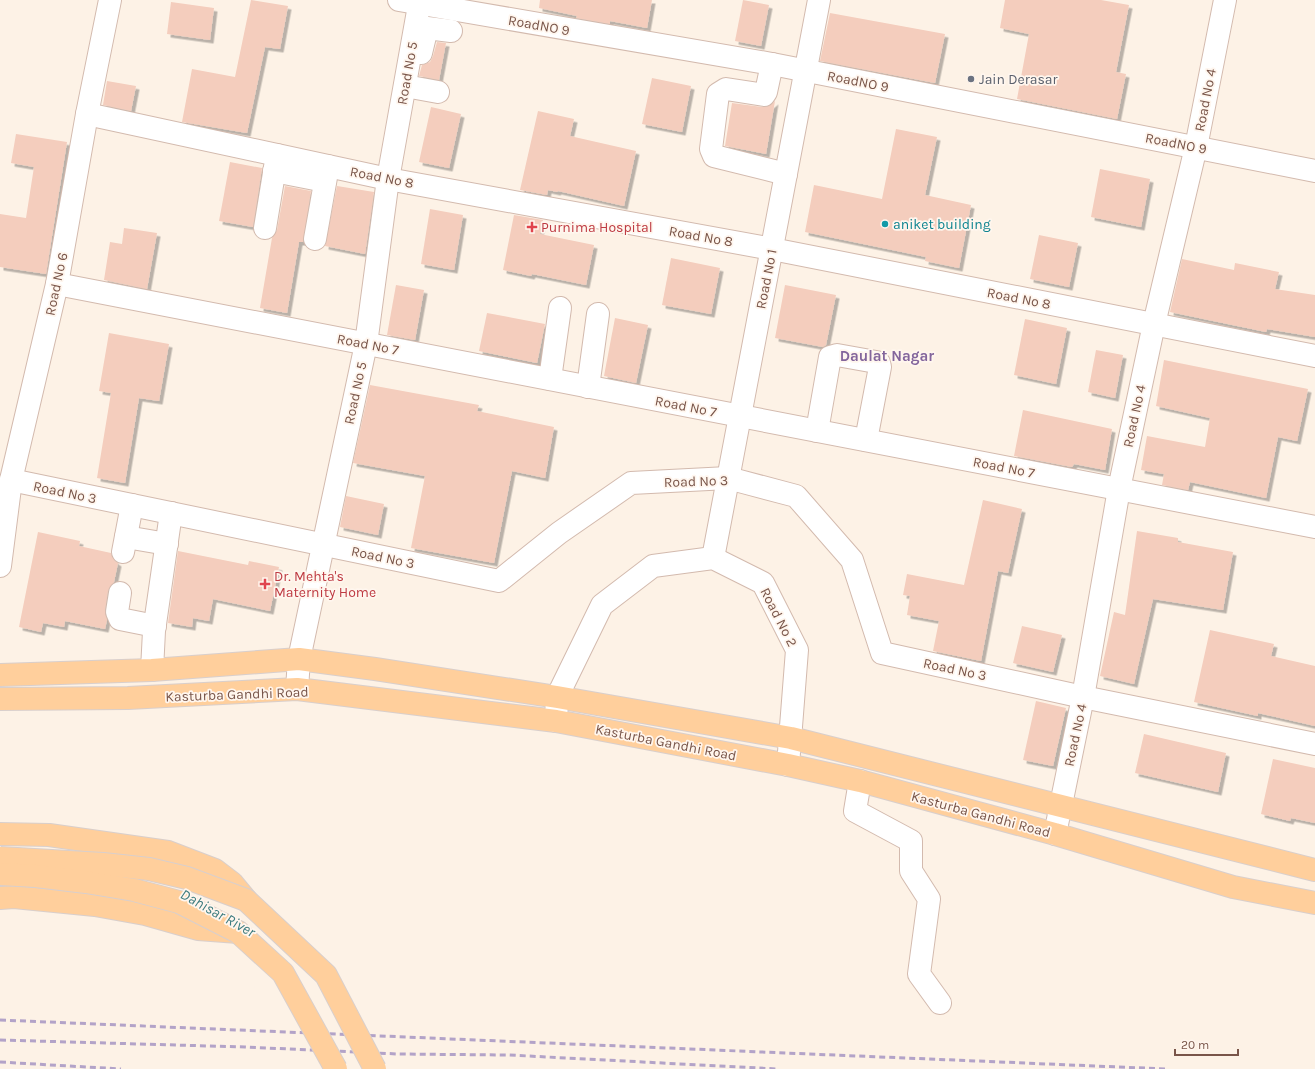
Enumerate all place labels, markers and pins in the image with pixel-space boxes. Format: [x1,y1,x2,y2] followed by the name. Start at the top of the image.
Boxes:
[979,71,1059,88] place label: Jain Derasar
[966,74,976,84] marker: Jain Derasar
[893,216,991,233] place label: aniket building
[541,219,653,236] place label: Purnima Hospital
[880,219,890,229] marker: aniket building
[526,221,538,233] marker: Purnima Hospital
[274,568,376,601] place label: Dr. Mehta's Maternity Home
[259,578,271,590] marker: Dr. Mehta's Maternity Home

